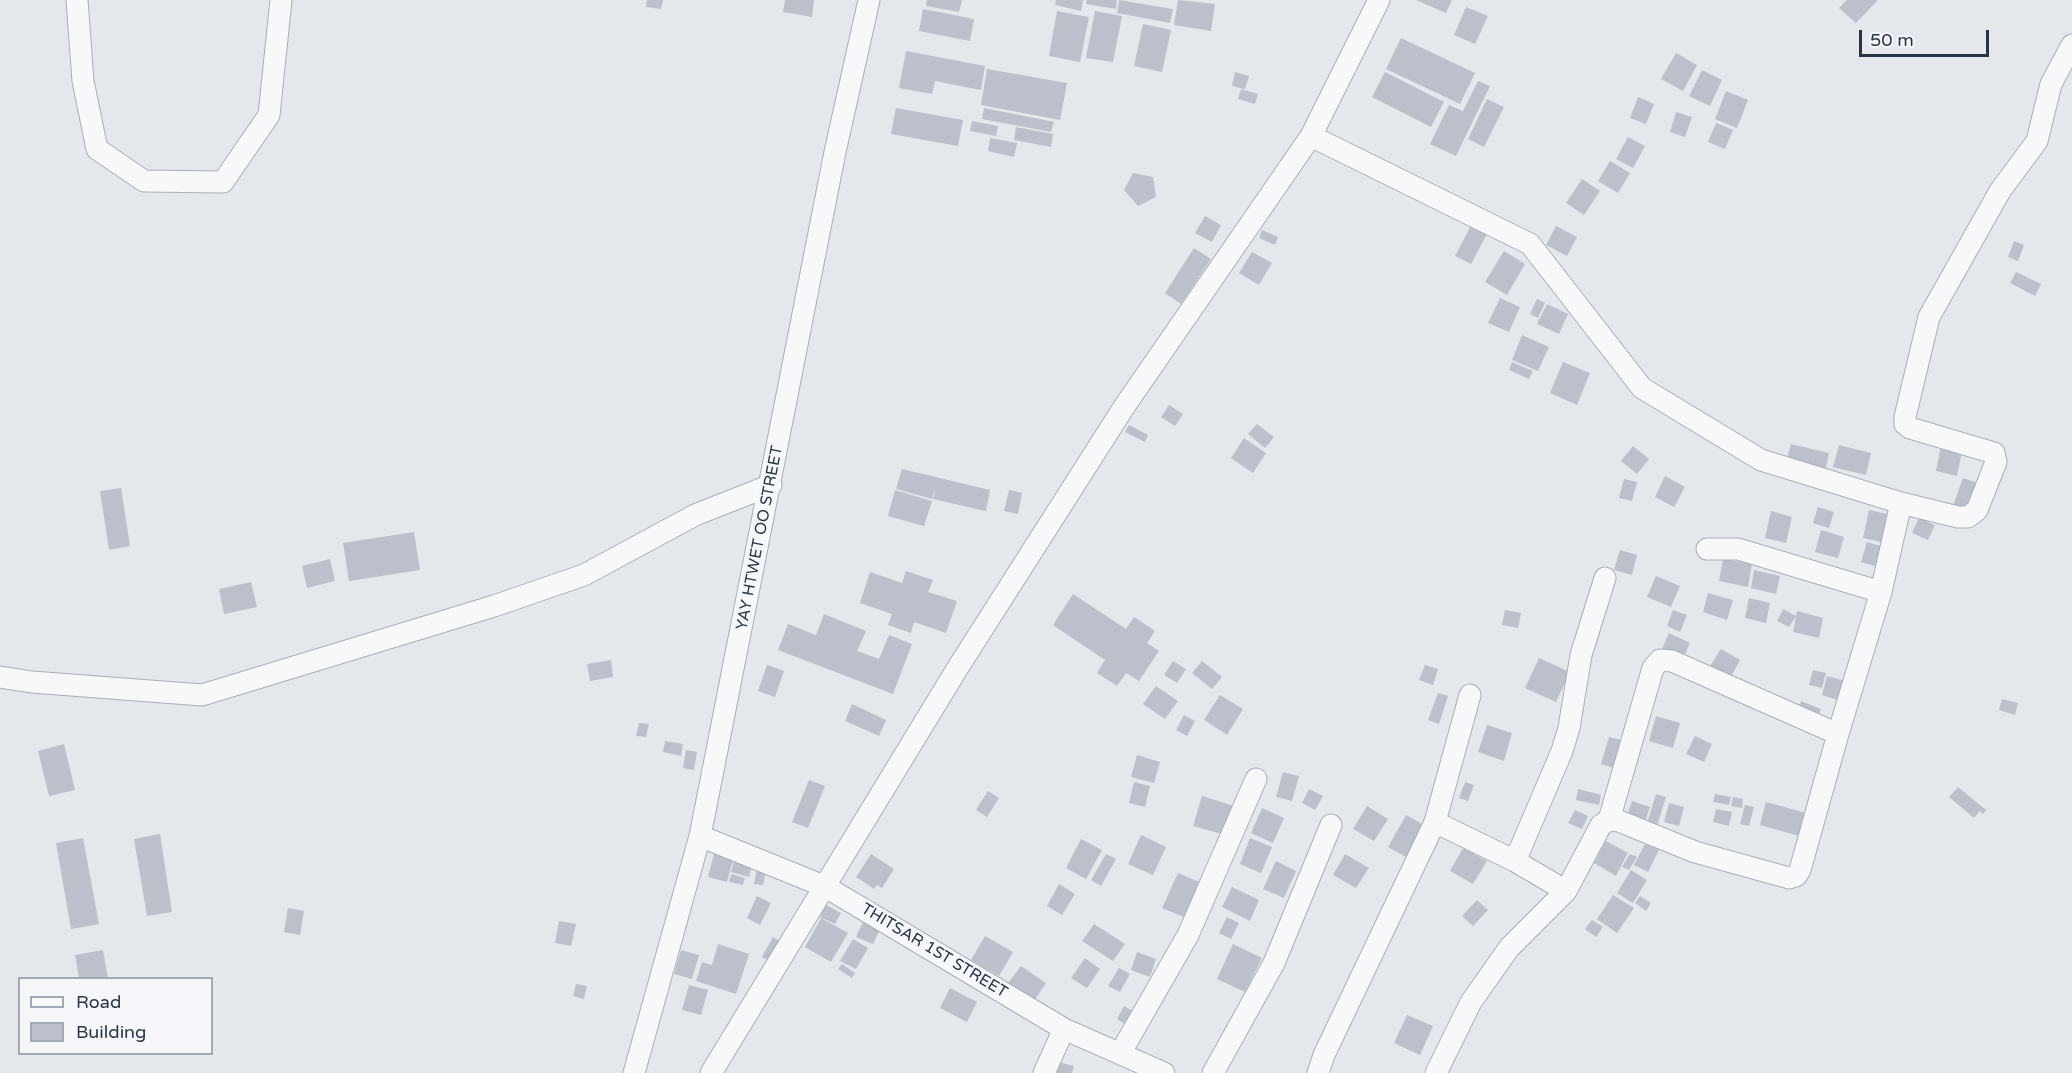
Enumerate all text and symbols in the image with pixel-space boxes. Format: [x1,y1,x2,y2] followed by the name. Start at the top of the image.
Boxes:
[1862,18,1992,56] scale bar
[1870,29,1914,51] text: 50 m
[733,444,787,632] street label: YAY HTWET OO STREET
[857,900,1011,1002] street label: THITSAR 1ST STREET
[18,977,213,1055] legend
[76,991,121,1013] text: Road
[76,1021,146,1043] text: Building

